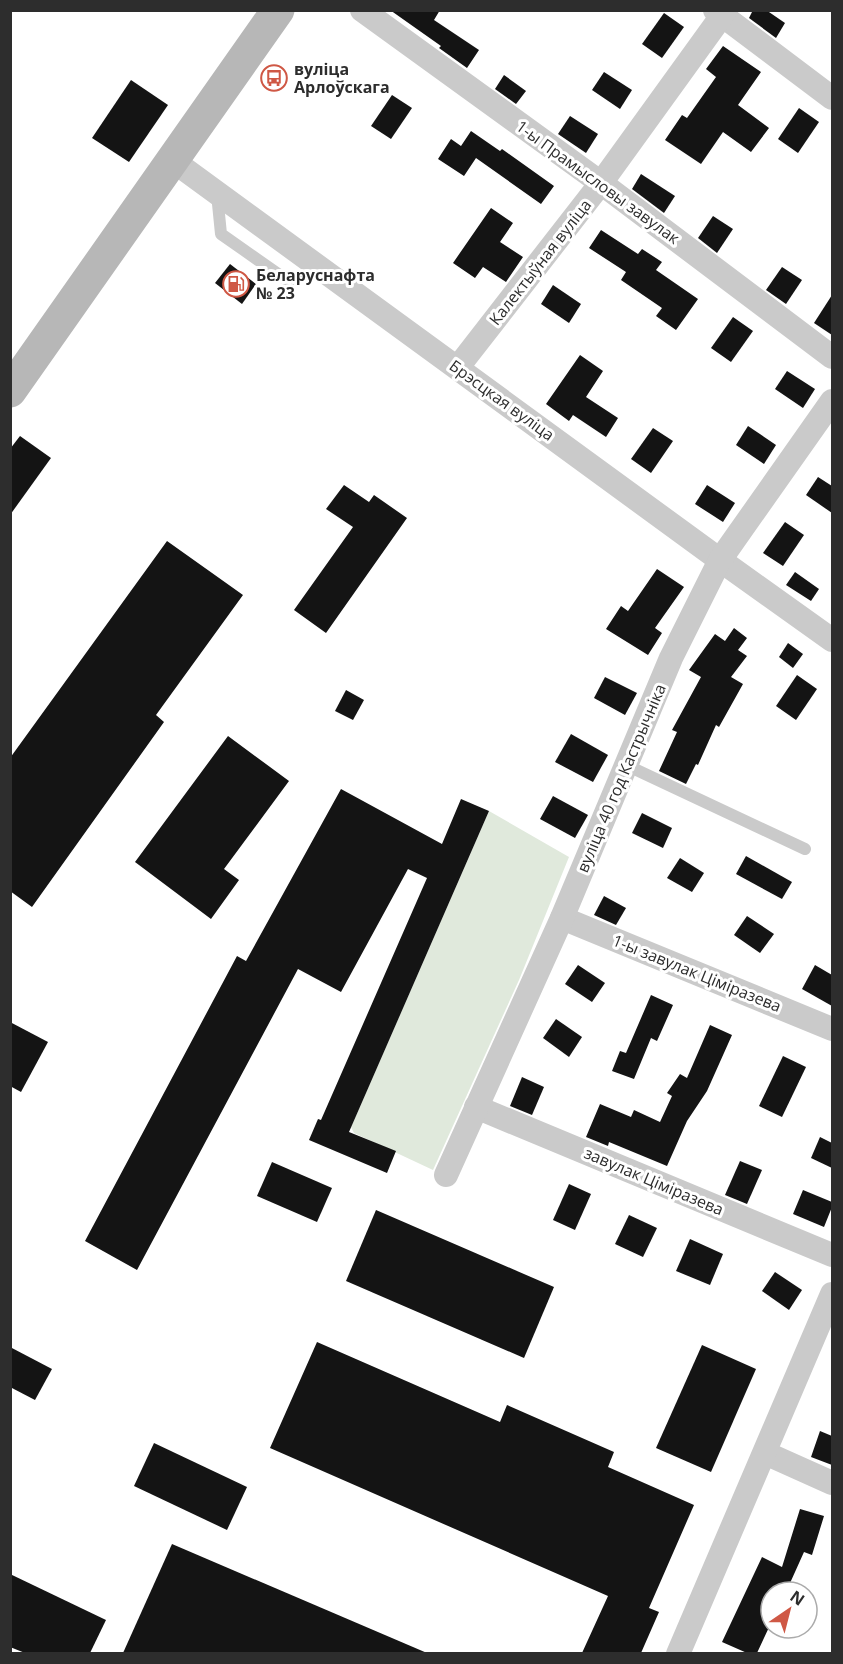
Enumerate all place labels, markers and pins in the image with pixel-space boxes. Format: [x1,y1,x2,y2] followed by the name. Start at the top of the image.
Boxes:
[294,58,390,98] place label: вуліца Арлоўскага
[259,63,289,93] bus stop icon: вуліца Арлоўскага
[256,264,375,304] place label: Беларуснафта № 23
[221,269,251,299] fuel station icon: Беларуснафта № 23

